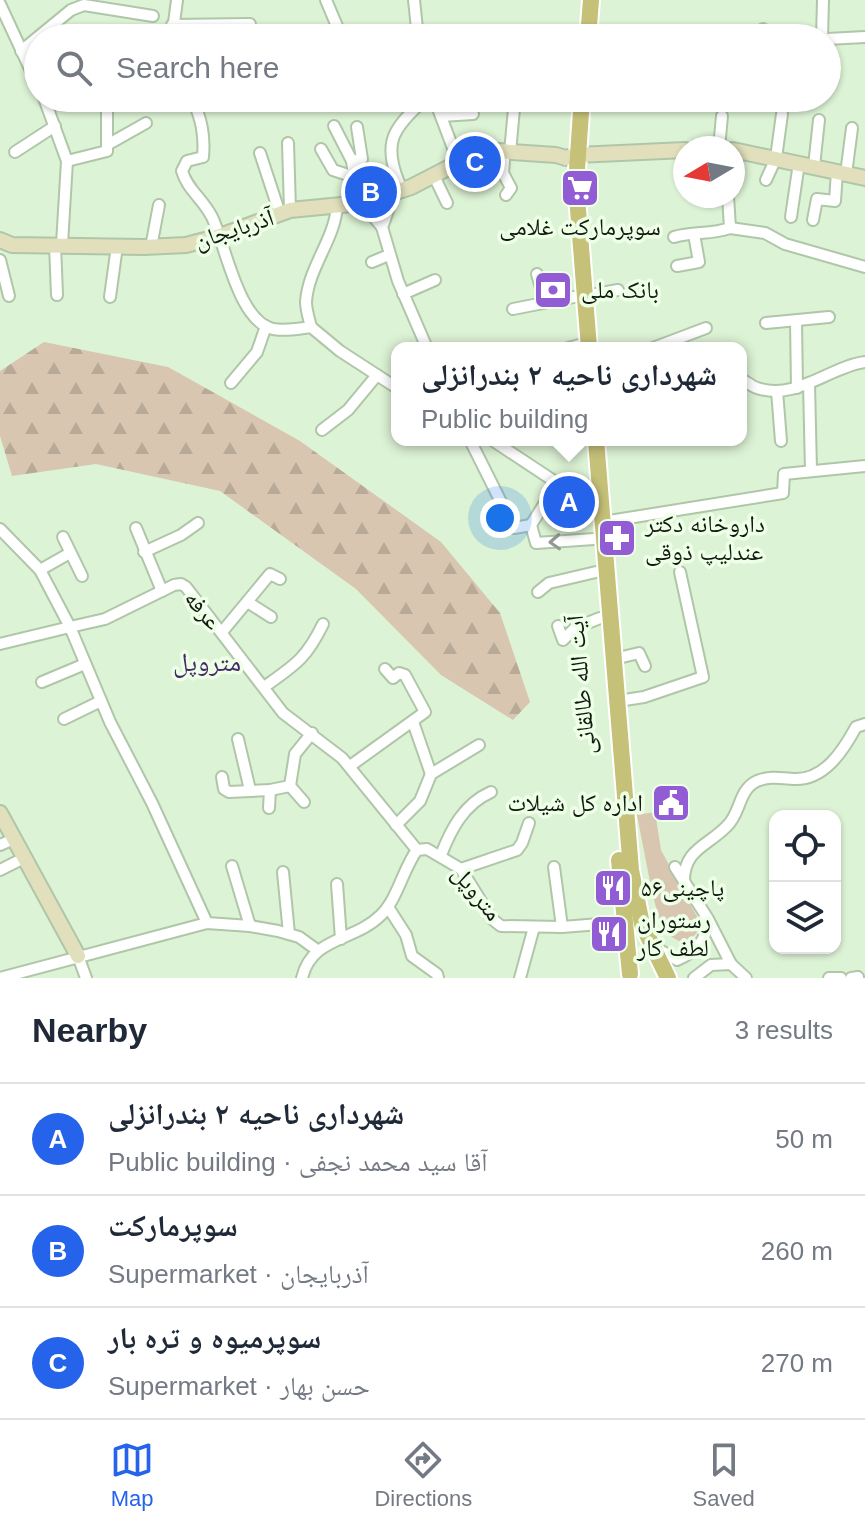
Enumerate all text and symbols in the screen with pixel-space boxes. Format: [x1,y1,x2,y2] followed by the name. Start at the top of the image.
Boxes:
[24,24,841,112] search box
[52,46,96,90] icon: search
[116,51,279,84] text: Search here
[449,132,501,192] pin: C
[673,136,745,208] north arrow
[345,162,397,222] pin: B
[559,167,601,209] supermarket icon: سوپرمارکت غلامی
[191,203,278,255] street label: آذربایجان
[499,213,661,241] place label: سوپرمارکت غلامی
[532,269,574,311] bank icon: بانک ملی
[581,276,659,304] place label: بانک ملی
[391,342,747,446] popup
[421,358,717,391] text: شهرداری ناحیه ۲ بندرانزلی
[421,404,589,434] text: Public building
[543,472,595,532] pin: A
[480,498,520,538] your location
[644,510,765,566] place label: داروخانه دکتر عندلیپ ذوقی
[596,517,638,559] pharmacy icon: داروخانه دکتر عندلیپ ذوقی
[548,534,561,551] one-way arrow
[179,585,227,635] street label: عرفه
[561,613,601,756] street label: آیت الله طالقانی
[173,647,241,678] district label: متروپل
[650,782,692,824] public building icon: اداره کل شیلات
[508,789,643,817] place label: اداره کل شیلات
[769,810,841,954] map controls
[769,810,841,882] button: locate
[446,860,508,926] street label: متروپل
[592,867,634,909] restaurant icon: پاچینی۵۶
[641,874,724,902] place label: پاچینی۵۶
[769,882,841,954] button: layers
[636,906,711,961] place label: رستوران لطف کار
[588,913,630,955] restaurant icon: رستوران لطف کار
[32,1011,147,1049] text: Nearby
[735,1015,833,1045] text: 3 results
[108,1097,404,1130] text: شهرداری ناحیه ۲ بندرانزلی
[49,1124,67,1154] text: A
[775,1124,833,1154] text: 50 m
[108,1147,488,1177] text: Public building · آقا سید محمد نجفی
[108,1209,238,1242] text: سوپرمارکت
[49,1236,67,1266] text: B
[761,1236,833,1266] text: 260 m
[108,1259,369,1289] text: Supermarket · آذربایجان
[108,1321,321,1354] text: سوپرمیوه و تره بار
[49,1348,67,1378] text: C
[761,1348,833,1378] text: 270 m
[108,1371,370,1401] text: Supermarket · حسن بهار
[110,1438,154,1512] tab: Map
[374,1438,472,1512] tab: Directions
[692,1438,755,1512] tab: Saved

